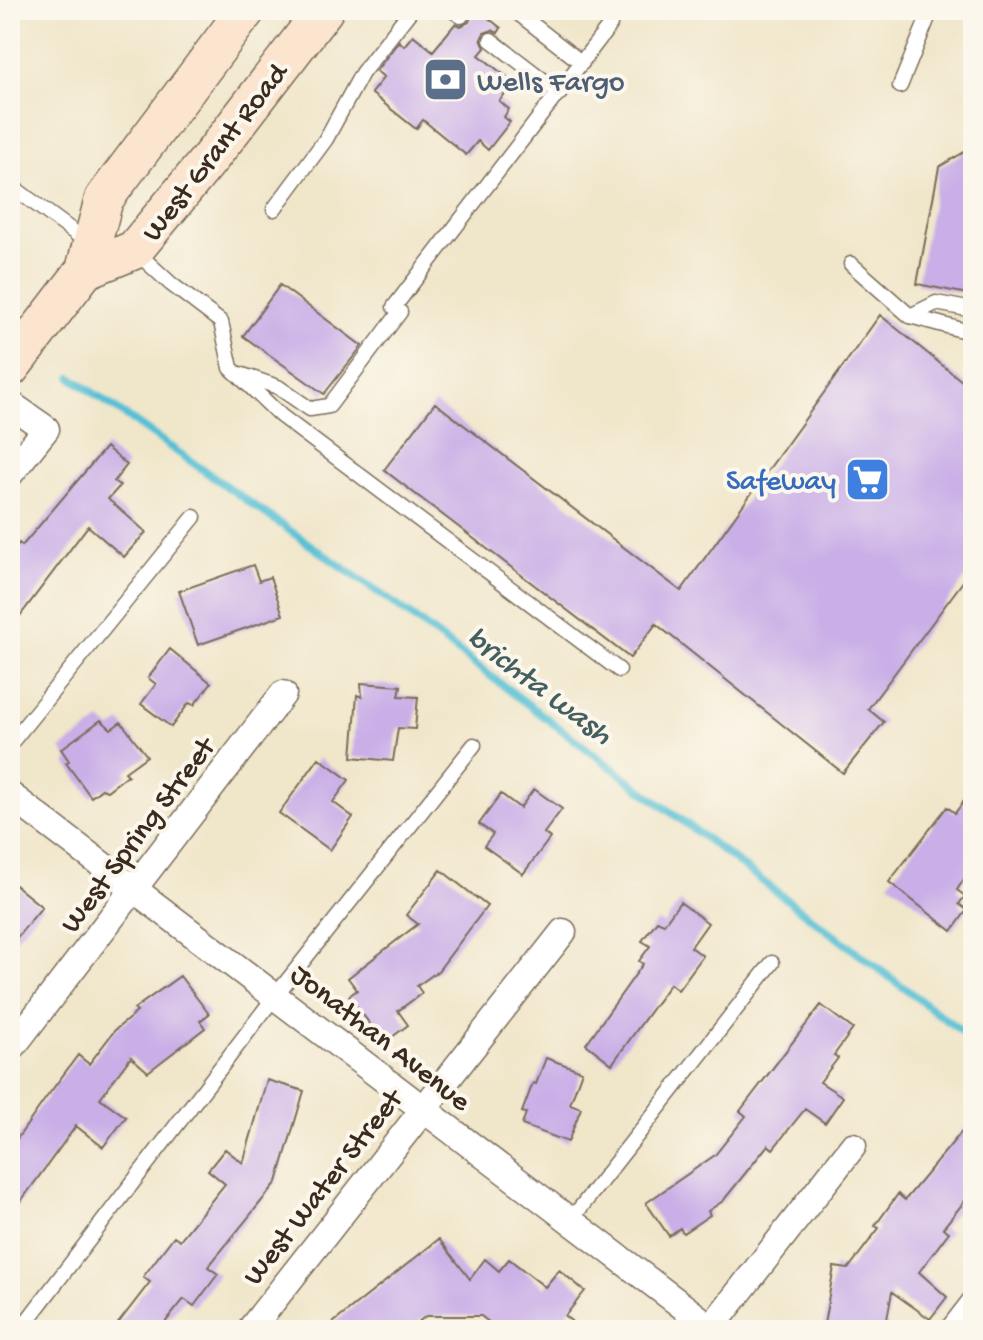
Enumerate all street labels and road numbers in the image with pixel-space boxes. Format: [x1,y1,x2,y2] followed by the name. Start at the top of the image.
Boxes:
[136,56,299,250] street label: West Grant Road
[55,730,226,941] street label: West Spring Street
[282,958,477,1121] street label: Jonathan Avenue
[237,1082,414,1294] street label: West Water Street

